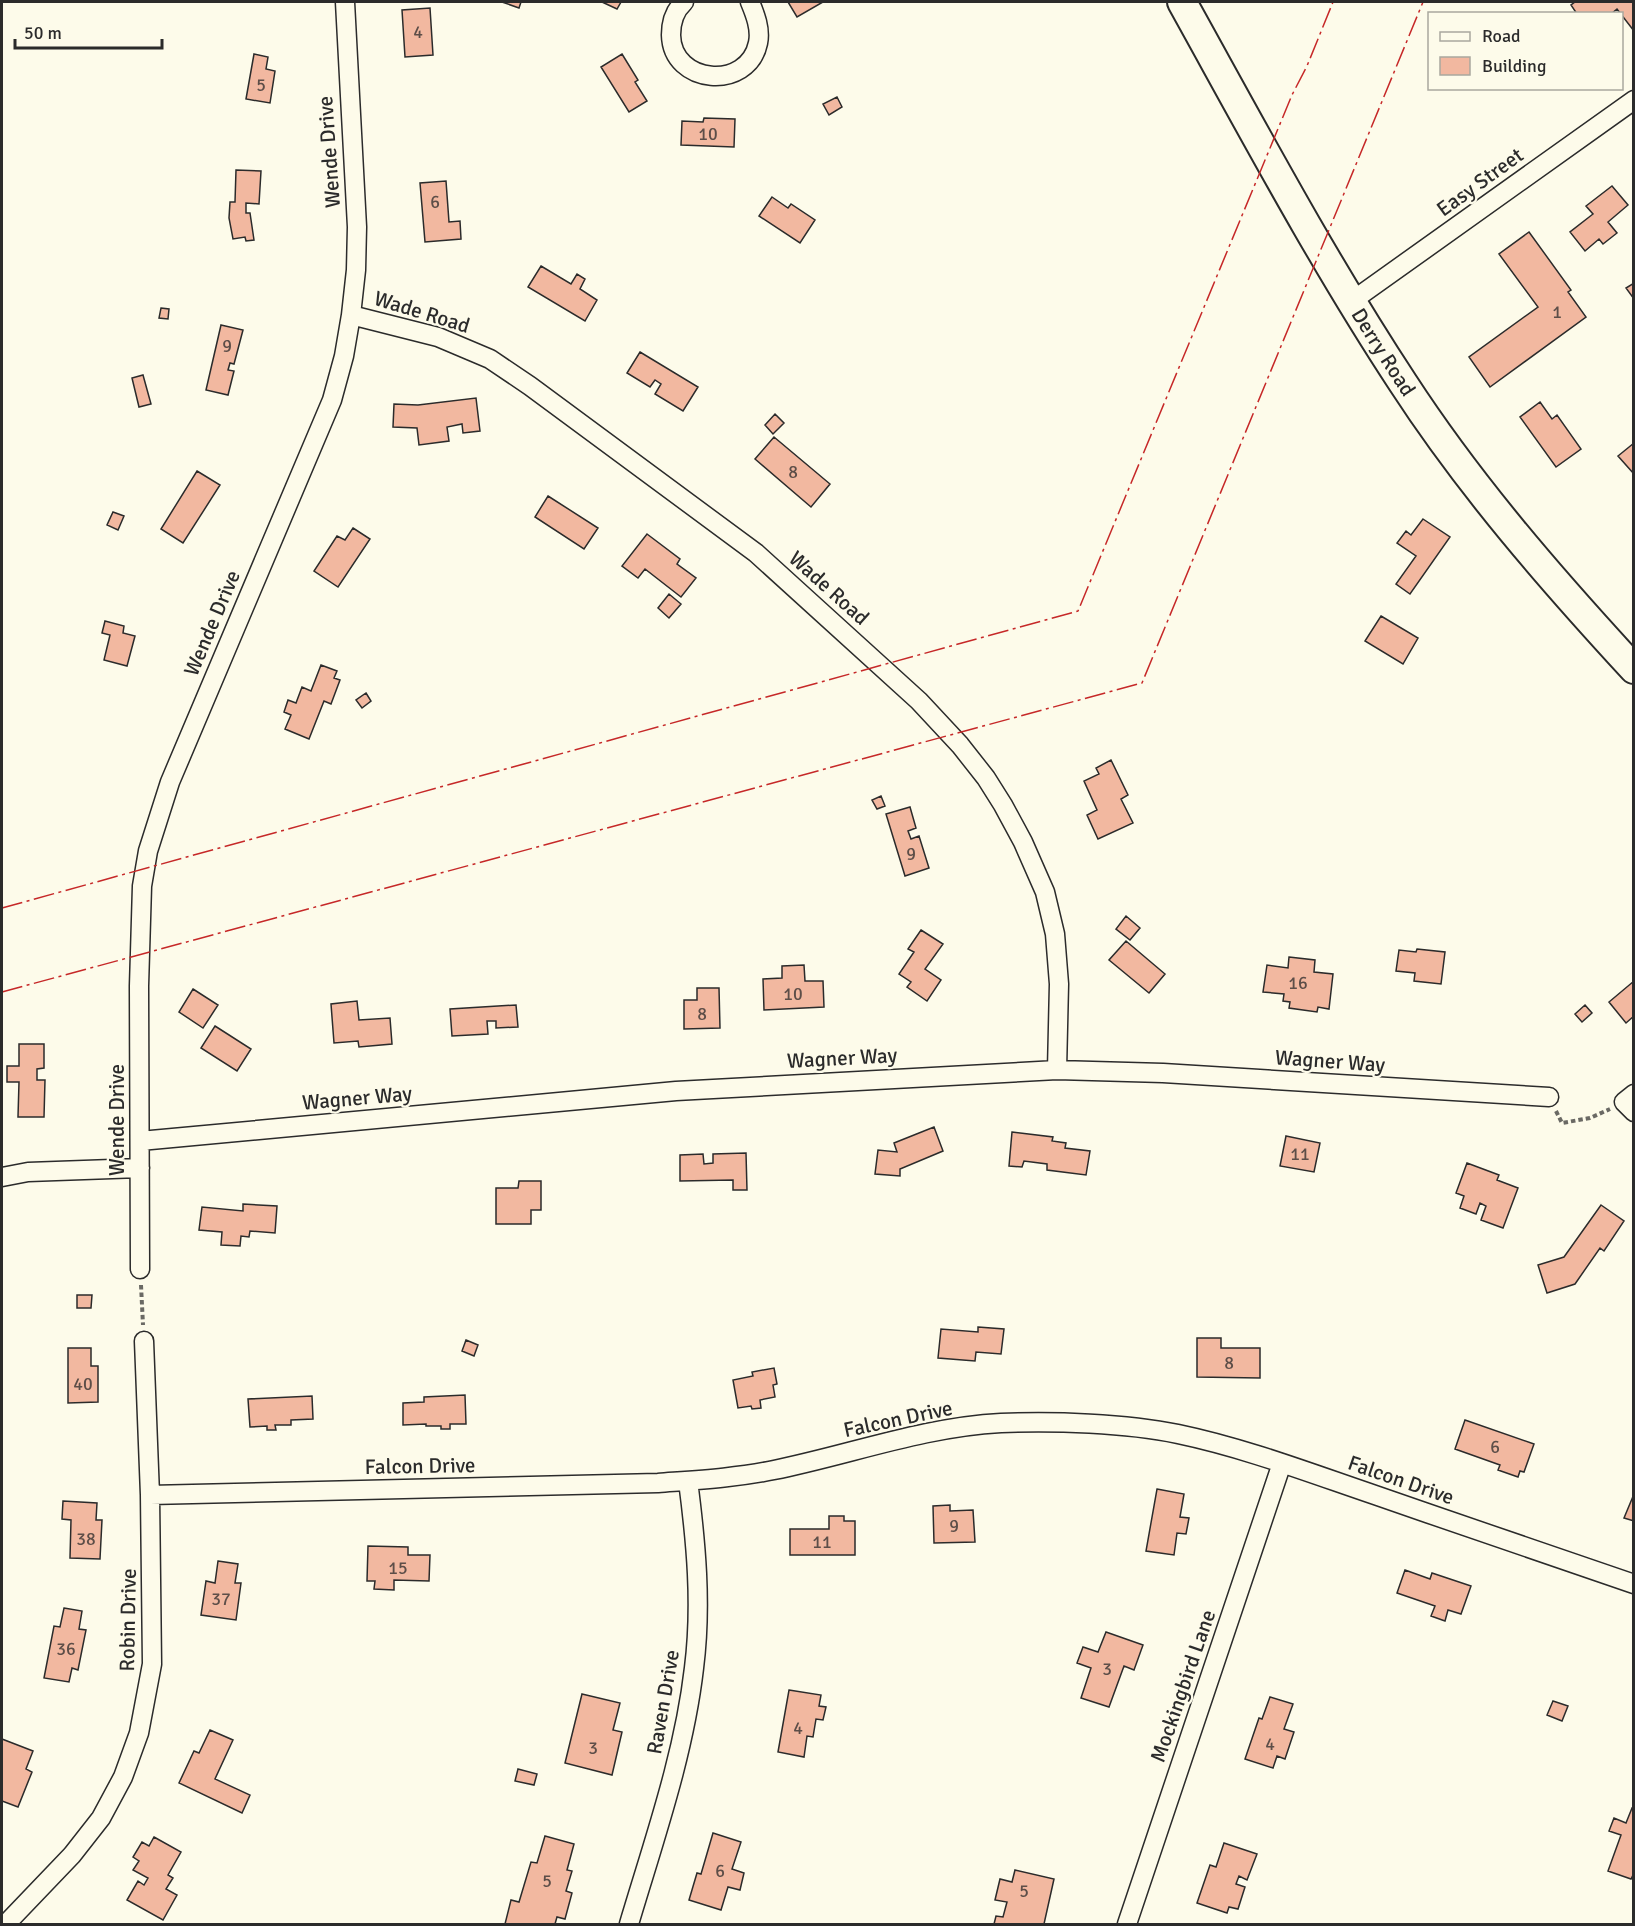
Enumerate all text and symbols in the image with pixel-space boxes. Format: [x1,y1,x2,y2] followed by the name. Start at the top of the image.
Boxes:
[15,12,162,50] scale bar
[1428,12,1623,90] legend
[413,21,423,43] house number: 4
[24,22,62,44] text: 50 m
[1482,25,1521,47] text: Road
[1482,55,1546,77] text: Building
[256,74,266,96] house number: 5
[312,95,346,209] street label: Wende Drive
[698,123,718,145] house number: 10
[1432,142,1528,222] street label: Easy Street
[430,191,440,213] house number: 6
[371,285,473,339] street label: Wade Road
[1552,301,1562,323] house number: 1
[1346,303,1421,401] street label: Derry Road
[222,335,232,357] house number: 9
[788,461,798,483] house number: 8
[784,545,874,631] street label: Wade Road
[178,566,246,680] street label: Wende Drive
[906,843,916,865] house number: 9
[1288,972,1308,994] house number: 16
[783,983,803,1005] house number: 10
[697,1003,707,1025] house number: 8
[786,1042,898,1074] street label: Wagner Way
[1274,1044,1386,1078] street label: Wagner Way
[104,1064,130,1176] street label: Wende Drive
[301,1080,413,1116] street label: Wagner Way
[1290,1143,1310,1165] house number: 11
[1224,1352,1234,1374] house number: 8
[73,1373,93,1395] house number: 40
[841,1395,955,1443] street label: Falcon Drive
[1490,1436,1500,1458] house number: 6
[1344,1450,1458,1510] street label: Falcon Drive
[364,1452,476,1480] street label: Falcon Drive
[949,1515,959,1537] house number: 9
[76,1528,96,1550] house number: 38
[812,1531,832,1553] house number: 11
[388,1557,408,1579] house number: 15
[114,1568,142,1672] street label: Robin Drive
[211,1588,231,1610] house number: 37
[1145,1606,1221,1766] street label: Mockingbird Lane
[56,1638,76,1660] house number: 36
[641,1648,685,1756] street label: Raven Drive
[1102,1658,1112,1680] house number: 3
[793,1717,803,1739] house number: 4
[1265,1733,1275,1755] house number: 4
[588,1737,598,1759] house number: 3
[715,1860,725,1882] house number: 6
[542,1870,552,1892] house number: 5
[1019,1880,1029,1902] house number: 5

